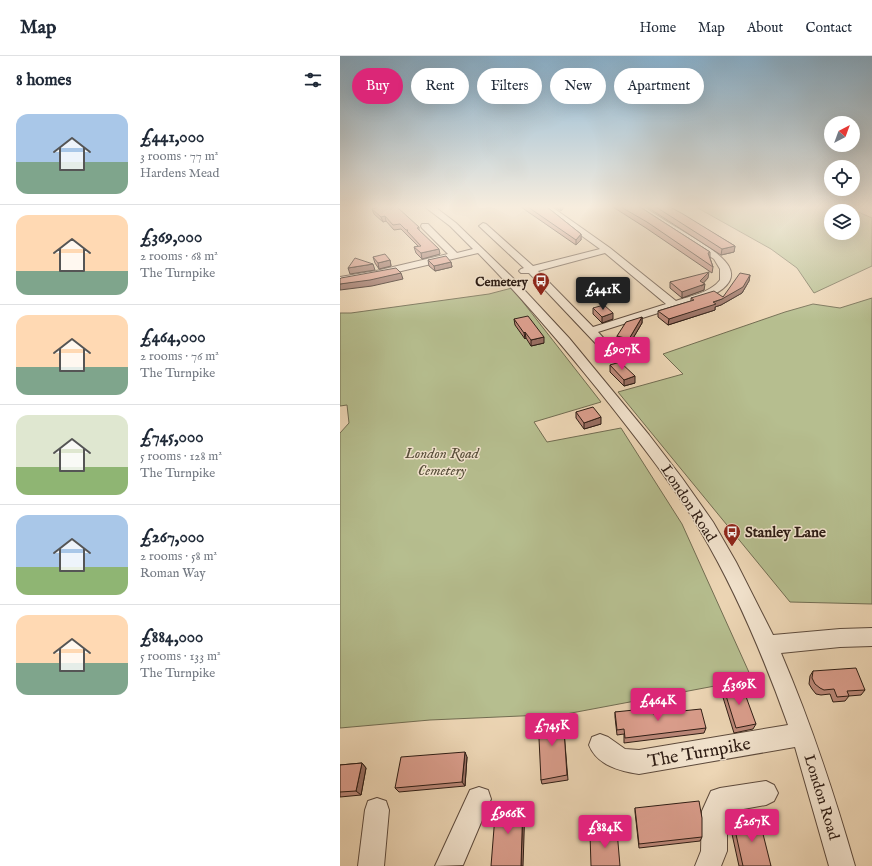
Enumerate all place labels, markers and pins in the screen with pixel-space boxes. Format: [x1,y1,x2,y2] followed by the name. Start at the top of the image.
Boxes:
[531,271,551,296] bus stop icon: Cemetery
[475,274,529,291] place label: Cemetery
[575,277,631,311] pin: £441K
[594,337,650,371] pin: £907K
[722,522,742,547] bus stop icon: Stanley Lane
[745,523,826,542] place label: Stanley Lane
[711,672,767,706] pin: £369K
[630,688,686,722] pin: £464K
[524,713,580,747] pin: £745K
[480,801,536,835] pin: £966K
[724,809,780,843] pin: £267K
[577,815,633,849] pin: £884K

